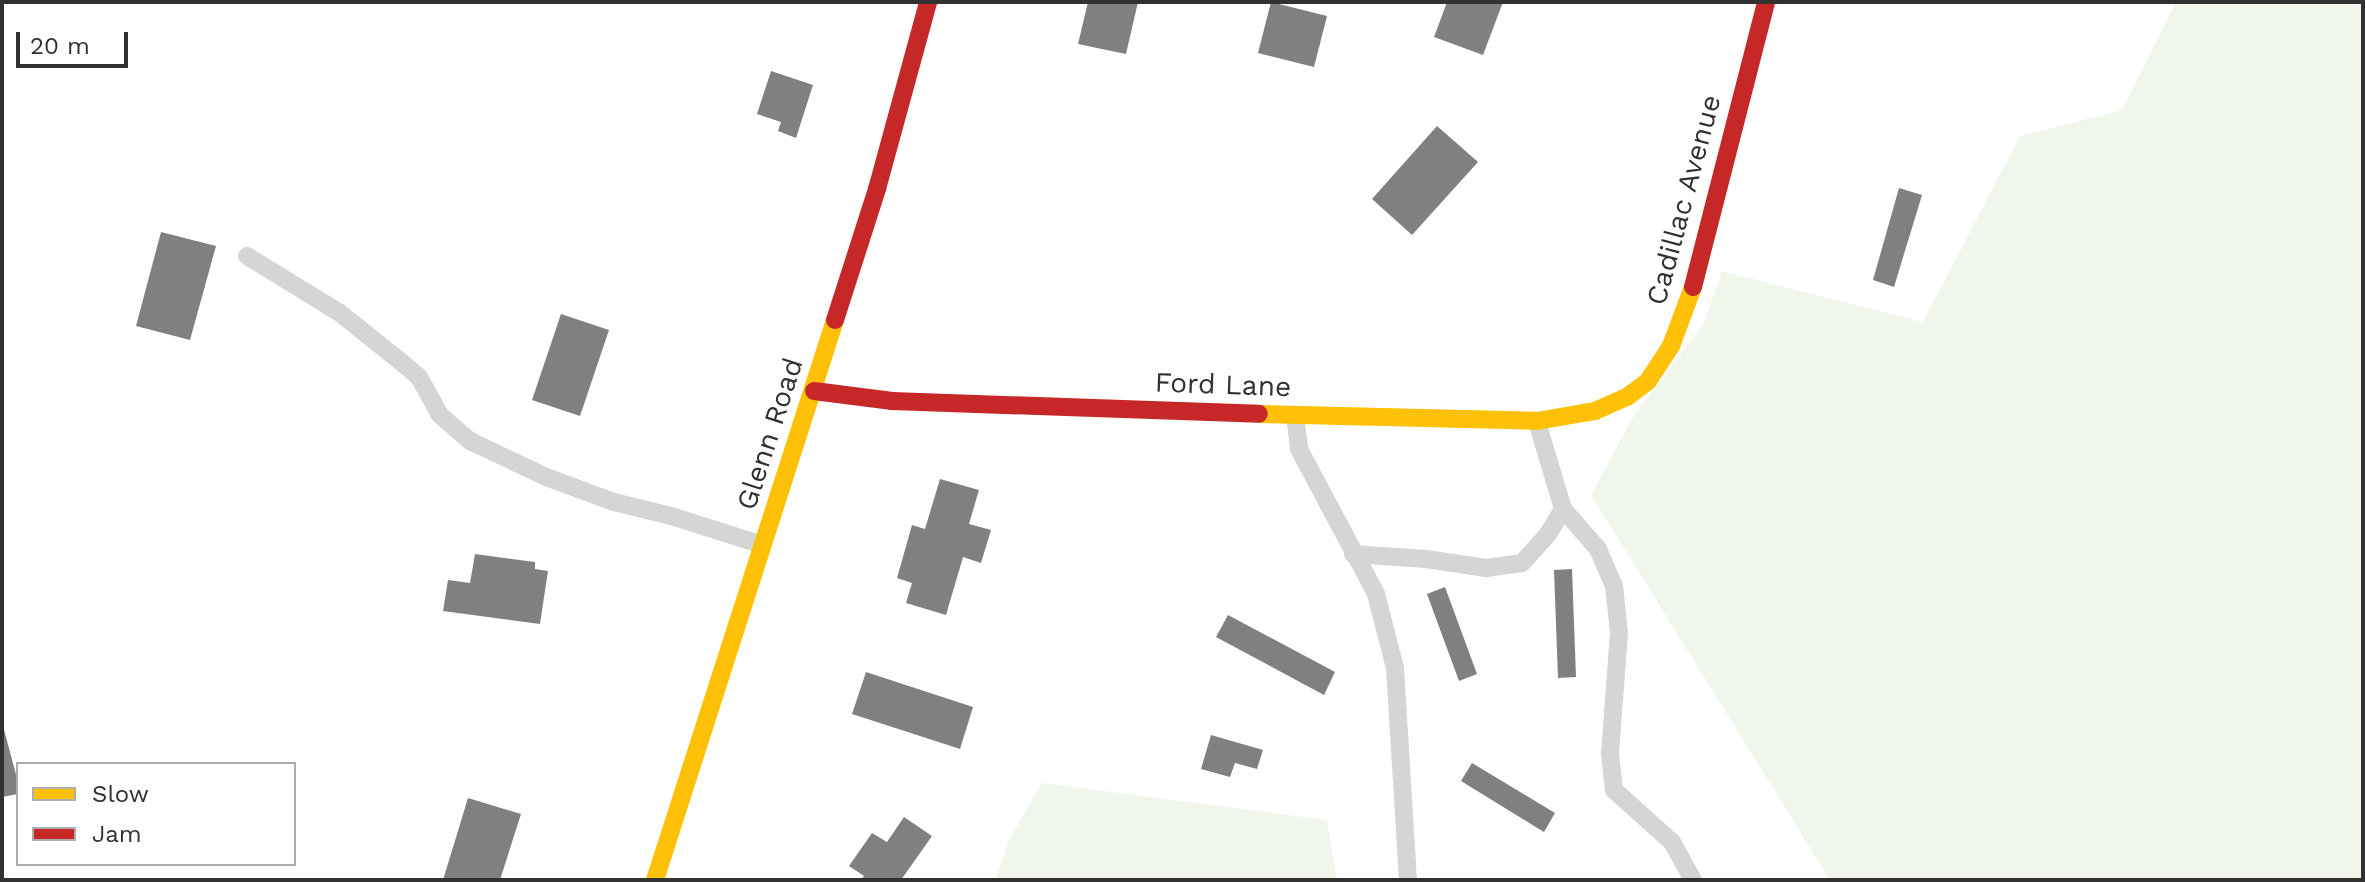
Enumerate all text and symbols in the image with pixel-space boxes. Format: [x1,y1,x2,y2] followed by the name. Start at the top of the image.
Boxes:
[20,16,132,66] scale bar
[30,32,90,60] text: 20 m
[1640,91,1728,309] street label: Cadillac Avenue
[730,354,810,514] street label: Glenn Road
[1154,366,1292,404] street label: Ford Lane
[16,762,296,866] legend
[92,780,149,808] text: Slow
[92,820,142,848] text: Jam

